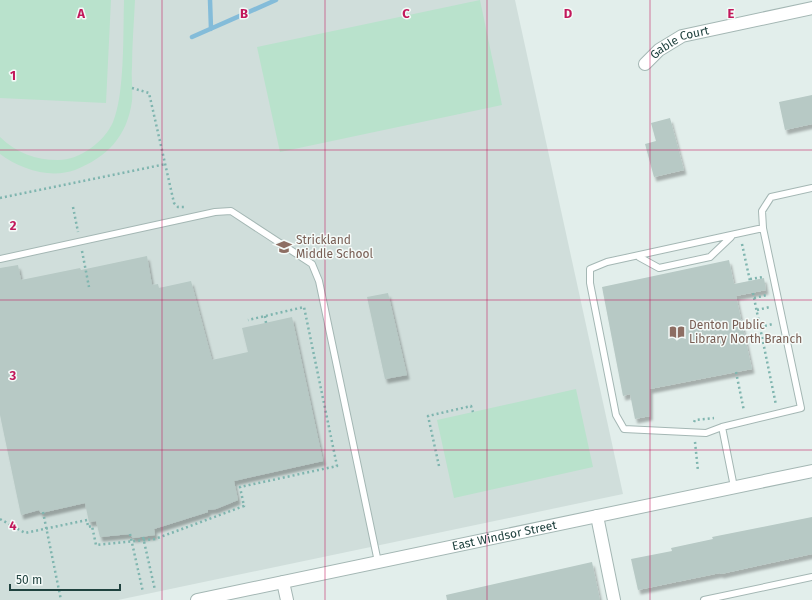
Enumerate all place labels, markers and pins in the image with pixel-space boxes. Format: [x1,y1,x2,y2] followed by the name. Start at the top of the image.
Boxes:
[296,233,374,261] place label: Strickland Middle School
[275,238,293,256] school or university icon: Strickland Middle School
[689,318,802,346] place label: Denton Public Library North Branch
[668,323,686,341] library icon: Denton Public Library North Branch

